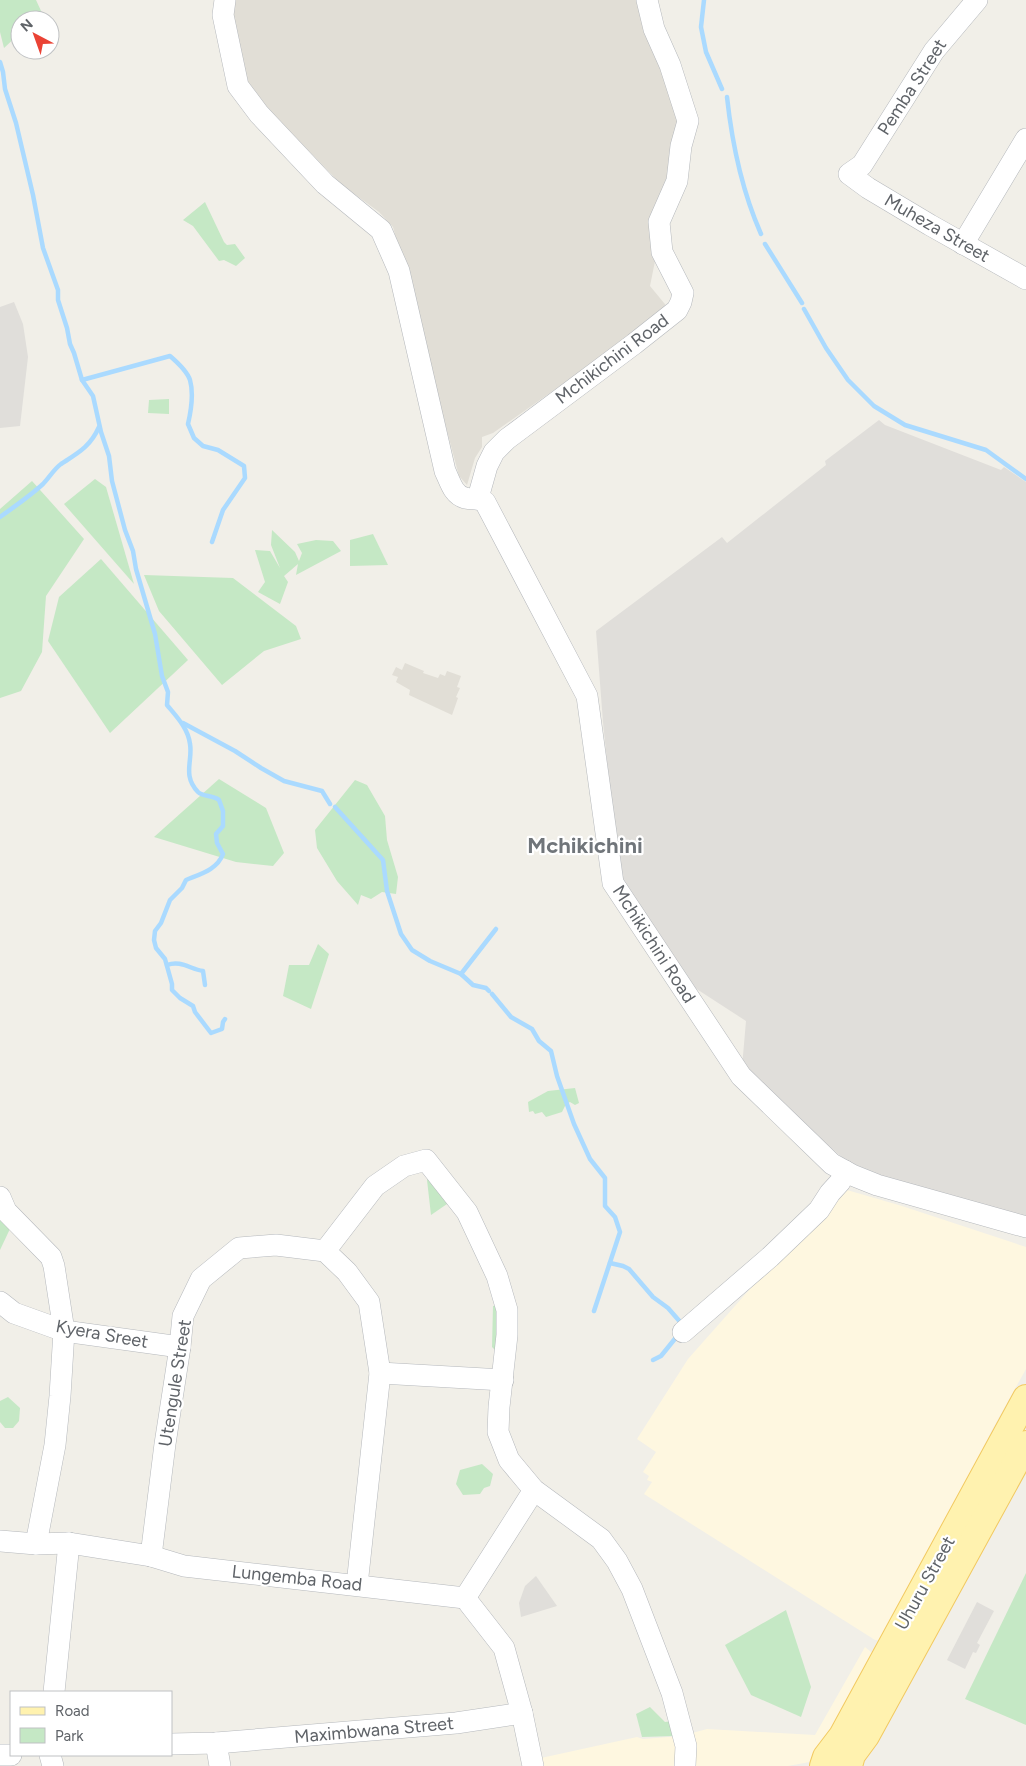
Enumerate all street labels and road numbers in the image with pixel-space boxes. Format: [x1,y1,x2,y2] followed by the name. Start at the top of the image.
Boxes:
[873,35,951,139] street label: Pemba Street
[880,189,994,267] street label: Muheza Street
[551,309,673,409] street label: Mchikichini Road
[608,881,700,1007] street label: Mchikichini Road
[54,1315,150,1353] street label: Kyera Sreet
[154,1318,196,1448] street label: Utengule Street
[890,1532,960,1634] street label: Uhuru Street
[231,1560,363,1596] street label: Lungemba Road
[293,1712,455,1748] street label: Maximbwana Street

